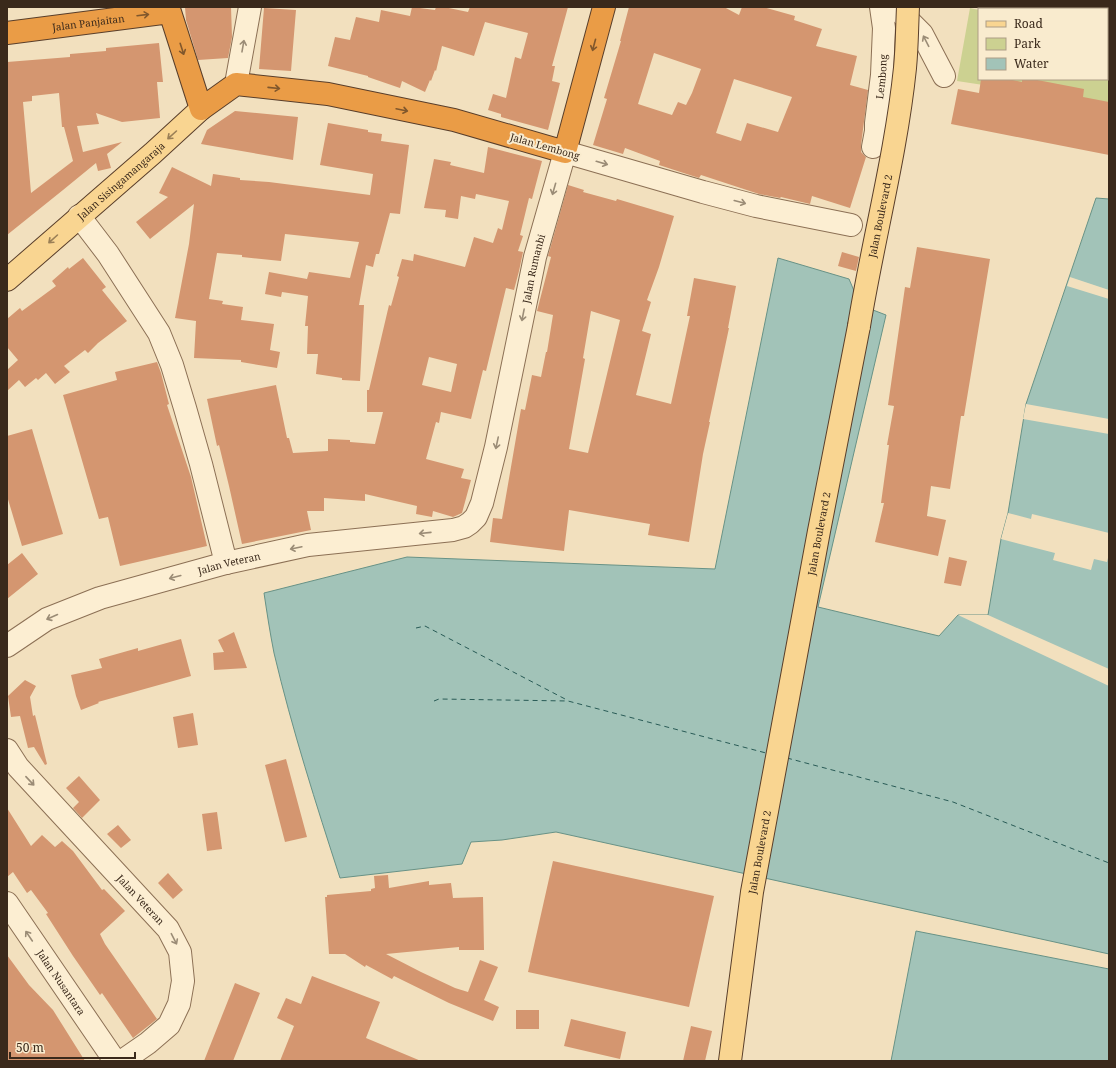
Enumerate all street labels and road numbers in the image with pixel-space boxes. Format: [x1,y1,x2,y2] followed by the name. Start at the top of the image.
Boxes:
[50,11,126,34] street label: Jalan Panjaitan
[872,53,890,100] street label: Lembong
[508,129,582,163] street label: Jalan Lembong
[73,138,168,224] street label: Jalan Sisingamangaraja
[865,173,895,260] street label: Jalan Boulevard 2
[518,232,548,306] street label: Jalan Rumanbi
[804,491,833,577] street label: Jalan Boulevard 2
[195,549,262,578] street label: Jalan Veteran
[745,809,774,896] street label: Jalan Boulevard 2
[113,871,168,928] street label: Jalan Veteran
[33,946,89,1018] street label: Jalan Nusantara

